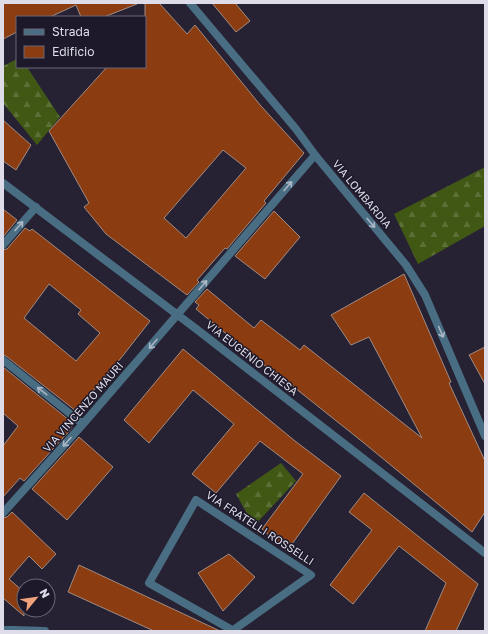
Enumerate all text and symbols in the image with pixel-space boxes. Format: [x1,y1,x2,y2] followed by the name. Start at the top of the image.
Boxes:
[16,16,146,68] legend
[52,24,90,39] text: Strada
[52,44,94,59] text: Edificio
[330,157,395,231] street label: VIA LOMBARDIA
[283,182,292,192] one-way arrow
[367,218,376,228] one-way arrow
[15,221,24,231] one-way arrow
[199,280,208,290] one-way arrow
[204,318,301,398] street label: VIA EUGENIO CHIESA
[437,325,445,337] one-way arrow
[148,339,157,349] one-way arrow
[40,359,125,455] street label: VIA VINCENZO MAURI
[37,387,47,396] one-way arrow
[62,437,72,447] one-way arrow
[204,488,317,567] street label: VIA FRATELLI ROSSELLI
[16,578,56,618] north arrow
[37,586,53,600] text: N

